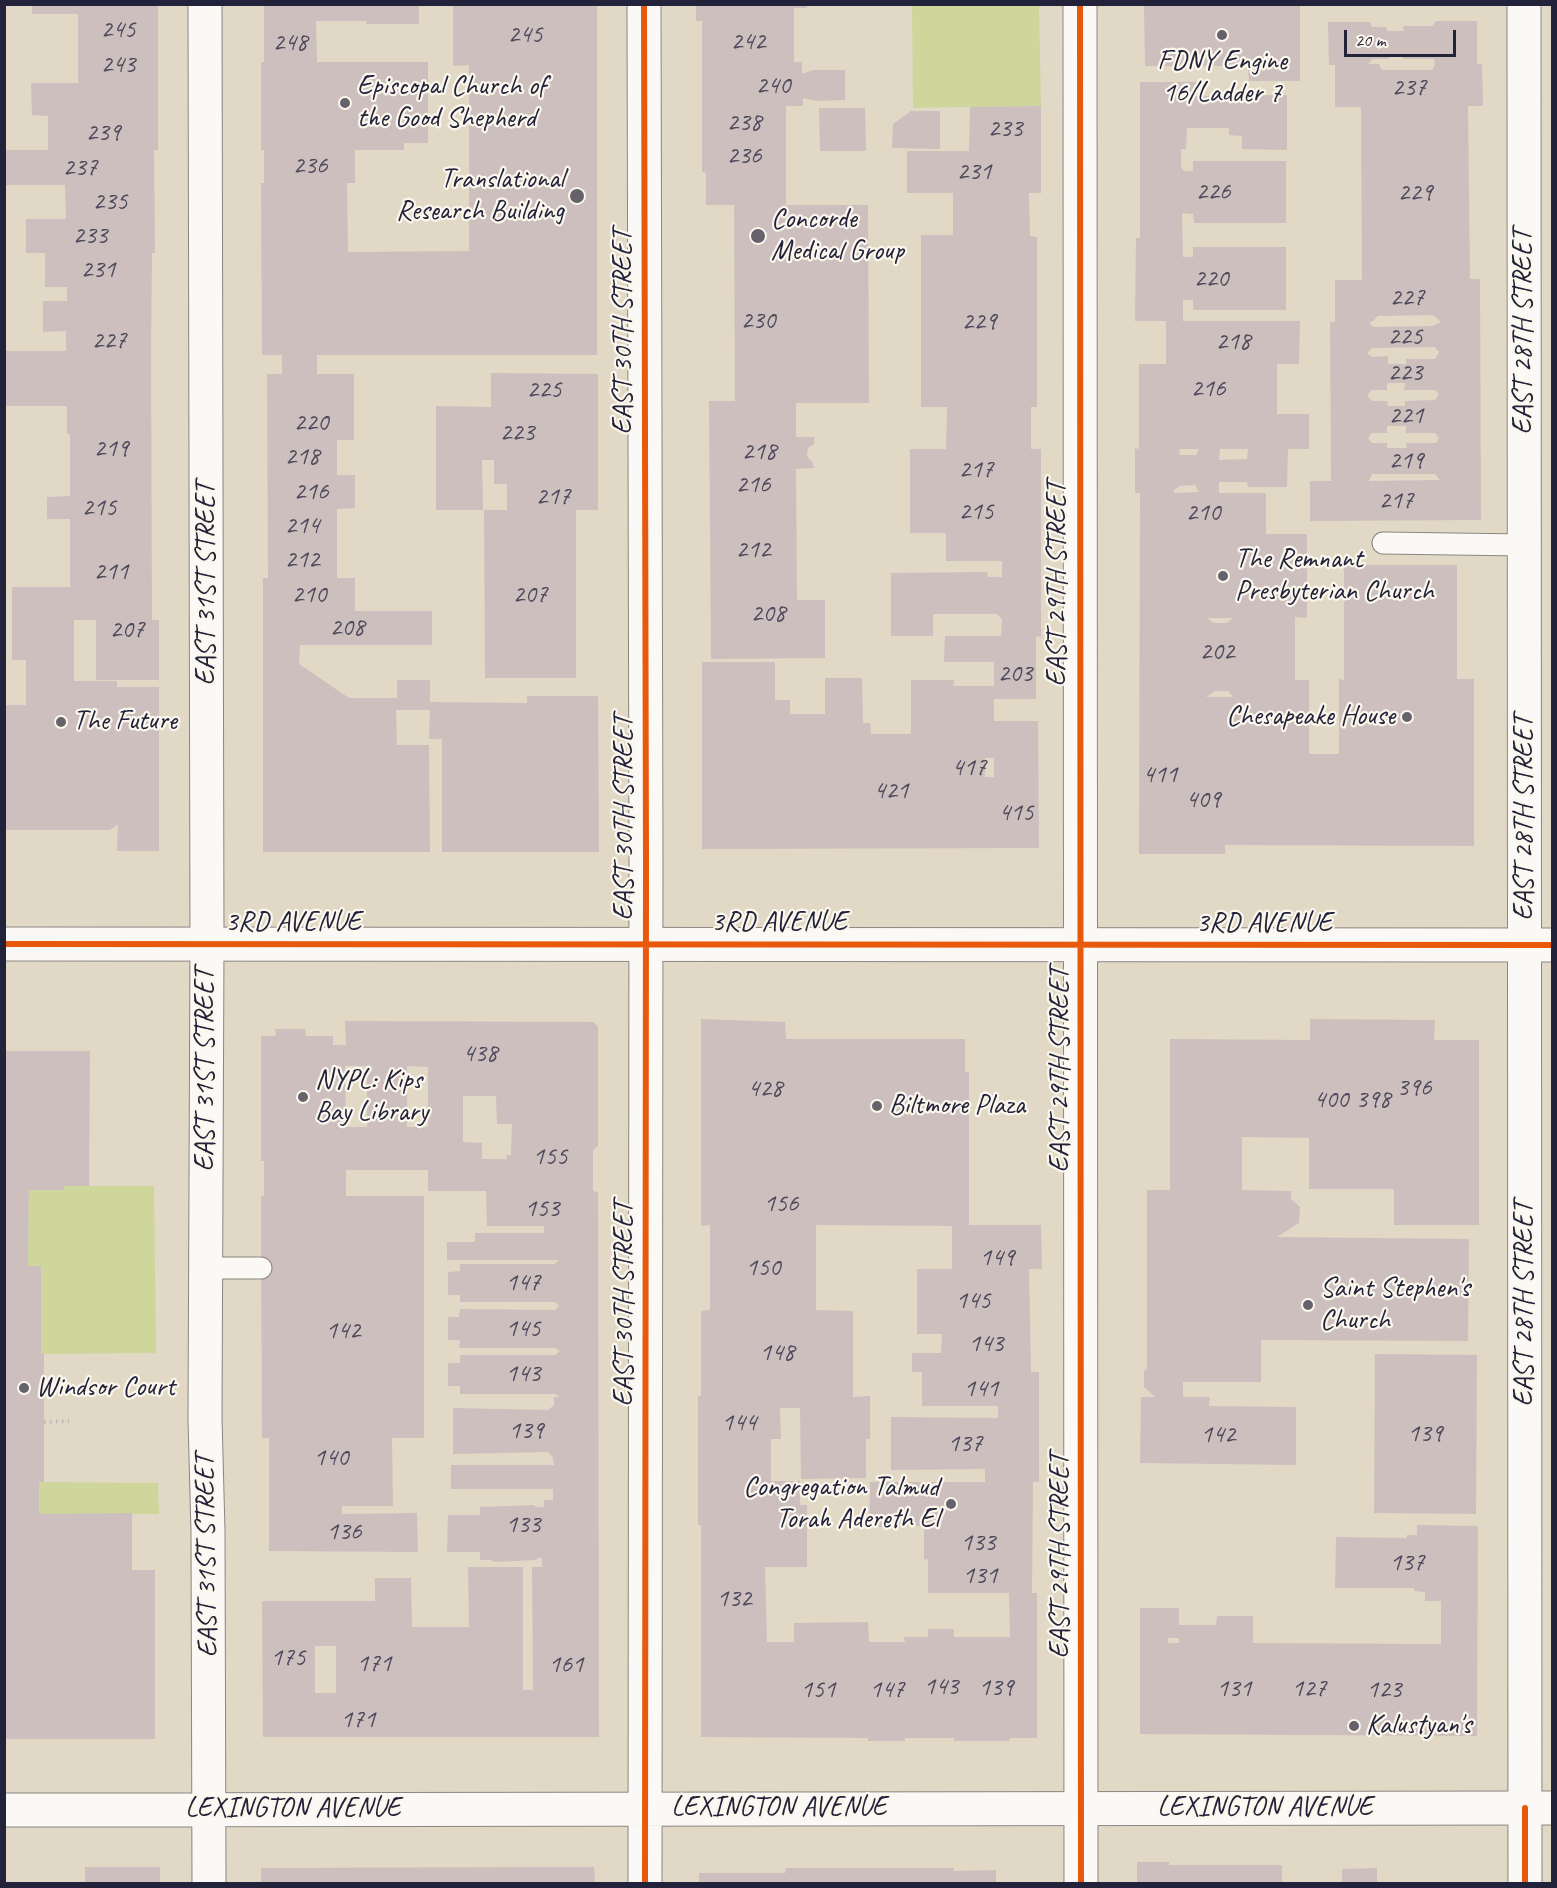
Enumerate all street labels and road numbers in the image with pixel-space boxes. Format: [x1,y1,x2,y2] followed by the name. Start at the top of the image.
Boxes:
[607,230,641,434] street label: EAST 30TH STREET
[1507,230,1541,434] street label: EAST 28TH STREET
[1041,482,1075,686] street label: EAST 29TH STREET
[190,483,224,685] street label: EAST 31ST STREET
[608,716,642,920] street label: EAST 30TH STREET
[1508,716,1542,920] street label: EAST 28TH STREET
[225,906,361,940] street label: 3RD AVENUE
[711,906,847,940] street label: 3RD AVENUE
[1196,907,1332,941] street label: 3RD AVENUE
[1044,968,1078,1172] street label: EAST 29TH STREET
[189,969,223,1171] street label: EAST 31ST STREET
[608,1202,642,1406] street label: EAST 30TH STREET
[1508,1202,1542,1406] street label: EAST 28TH STREET
[188,1454,226,1658] street label: EAST 31ST STREET
[1044,1454,1078,1658] street label: EAST 29TH STREET
[671,1791,887,1825] street label: LEXINGTON AVENUE
[1157,1791,1373,1825] street label: LEXINGTON AVENUE
[185,1792,401,1826] street label: LEXINGTON AVENUE

